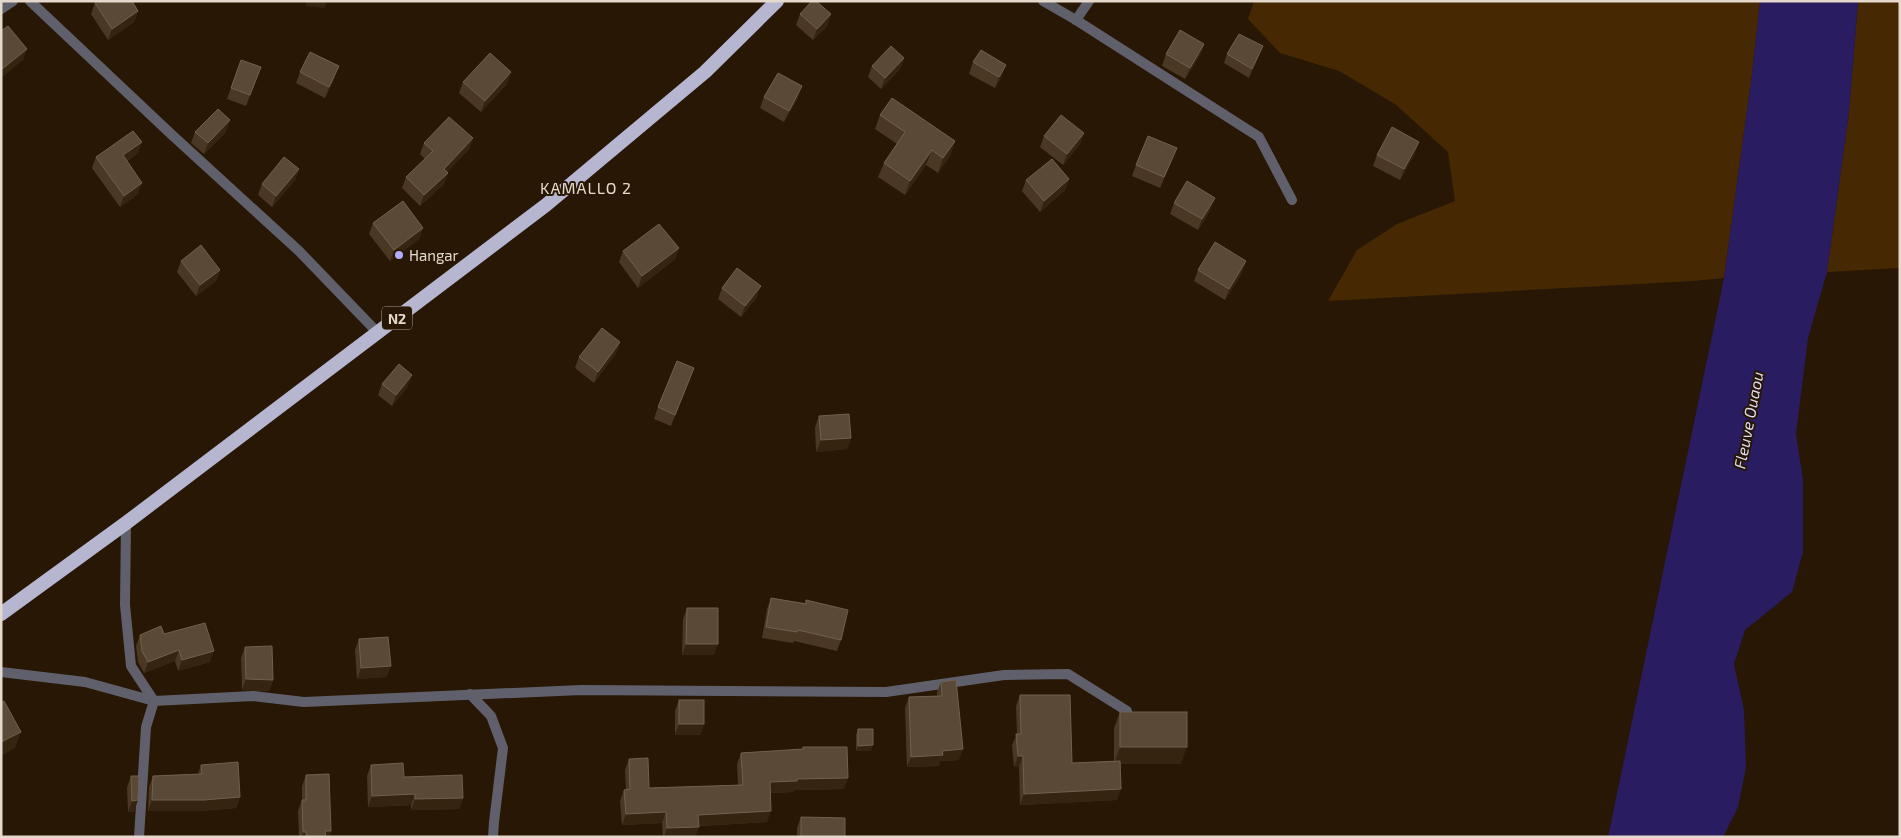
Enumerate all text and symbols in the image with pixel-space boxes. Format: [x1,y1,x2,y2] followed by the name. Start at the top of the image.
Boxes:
[540,178,632,197] district label: KAMALLO 2
[409,246,459,264] place label: Hangar
[393,249,405,261] marker: Hangar
[382,306,412,330] road number: N2
[1729,370,1767,470] water label: Fleuve Ouaou

